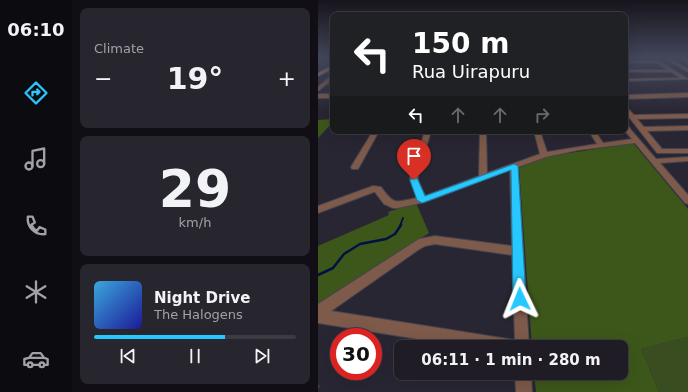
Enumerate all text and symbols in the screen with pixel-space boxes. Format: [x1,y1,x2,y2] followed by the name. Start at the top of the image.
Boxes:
[7,19,65,40] text: 06:10
[412,27,509,60] text: 150 m
[346,28,398,80] icon: left
[94,41,144,56] text: Climate
[167,61,223,96] text: 19°
[412,61,530,82] text: Rua Uirapuru
[94,66,112,91] text: −
[278,66,296,91] text: +
[22,79,50,107] icon: directions
[405,104,427,126] icon: left
[447,104,469,126] icon: ahead
[489,104,511,126] icon: ahead
[531,104,553,126] icon: right
[397,139,431,180] pin
[22,145,50,173] icon: music
[403,145,425,167] icon: arrive
[159,159,231,219] text: 29
[22,212,50,240] icon: phone
[179,215,211,230] text: km/h
[22,278,50,306] icon: climate
[499,278,541,320] position arrow
[154,289,250,307] text: Night Drive
[154,307,243,322] text: The Halogens
[330,328,382,380] speed limit sign: 30
[22,345,50,373] icon: car
[117,345,139,367] icon: previous
[184,345,206,367] icon: pause
[251,345,273,367] icon: next
[421,351,601,369] text: 06:11 · 1 min · 280 m

